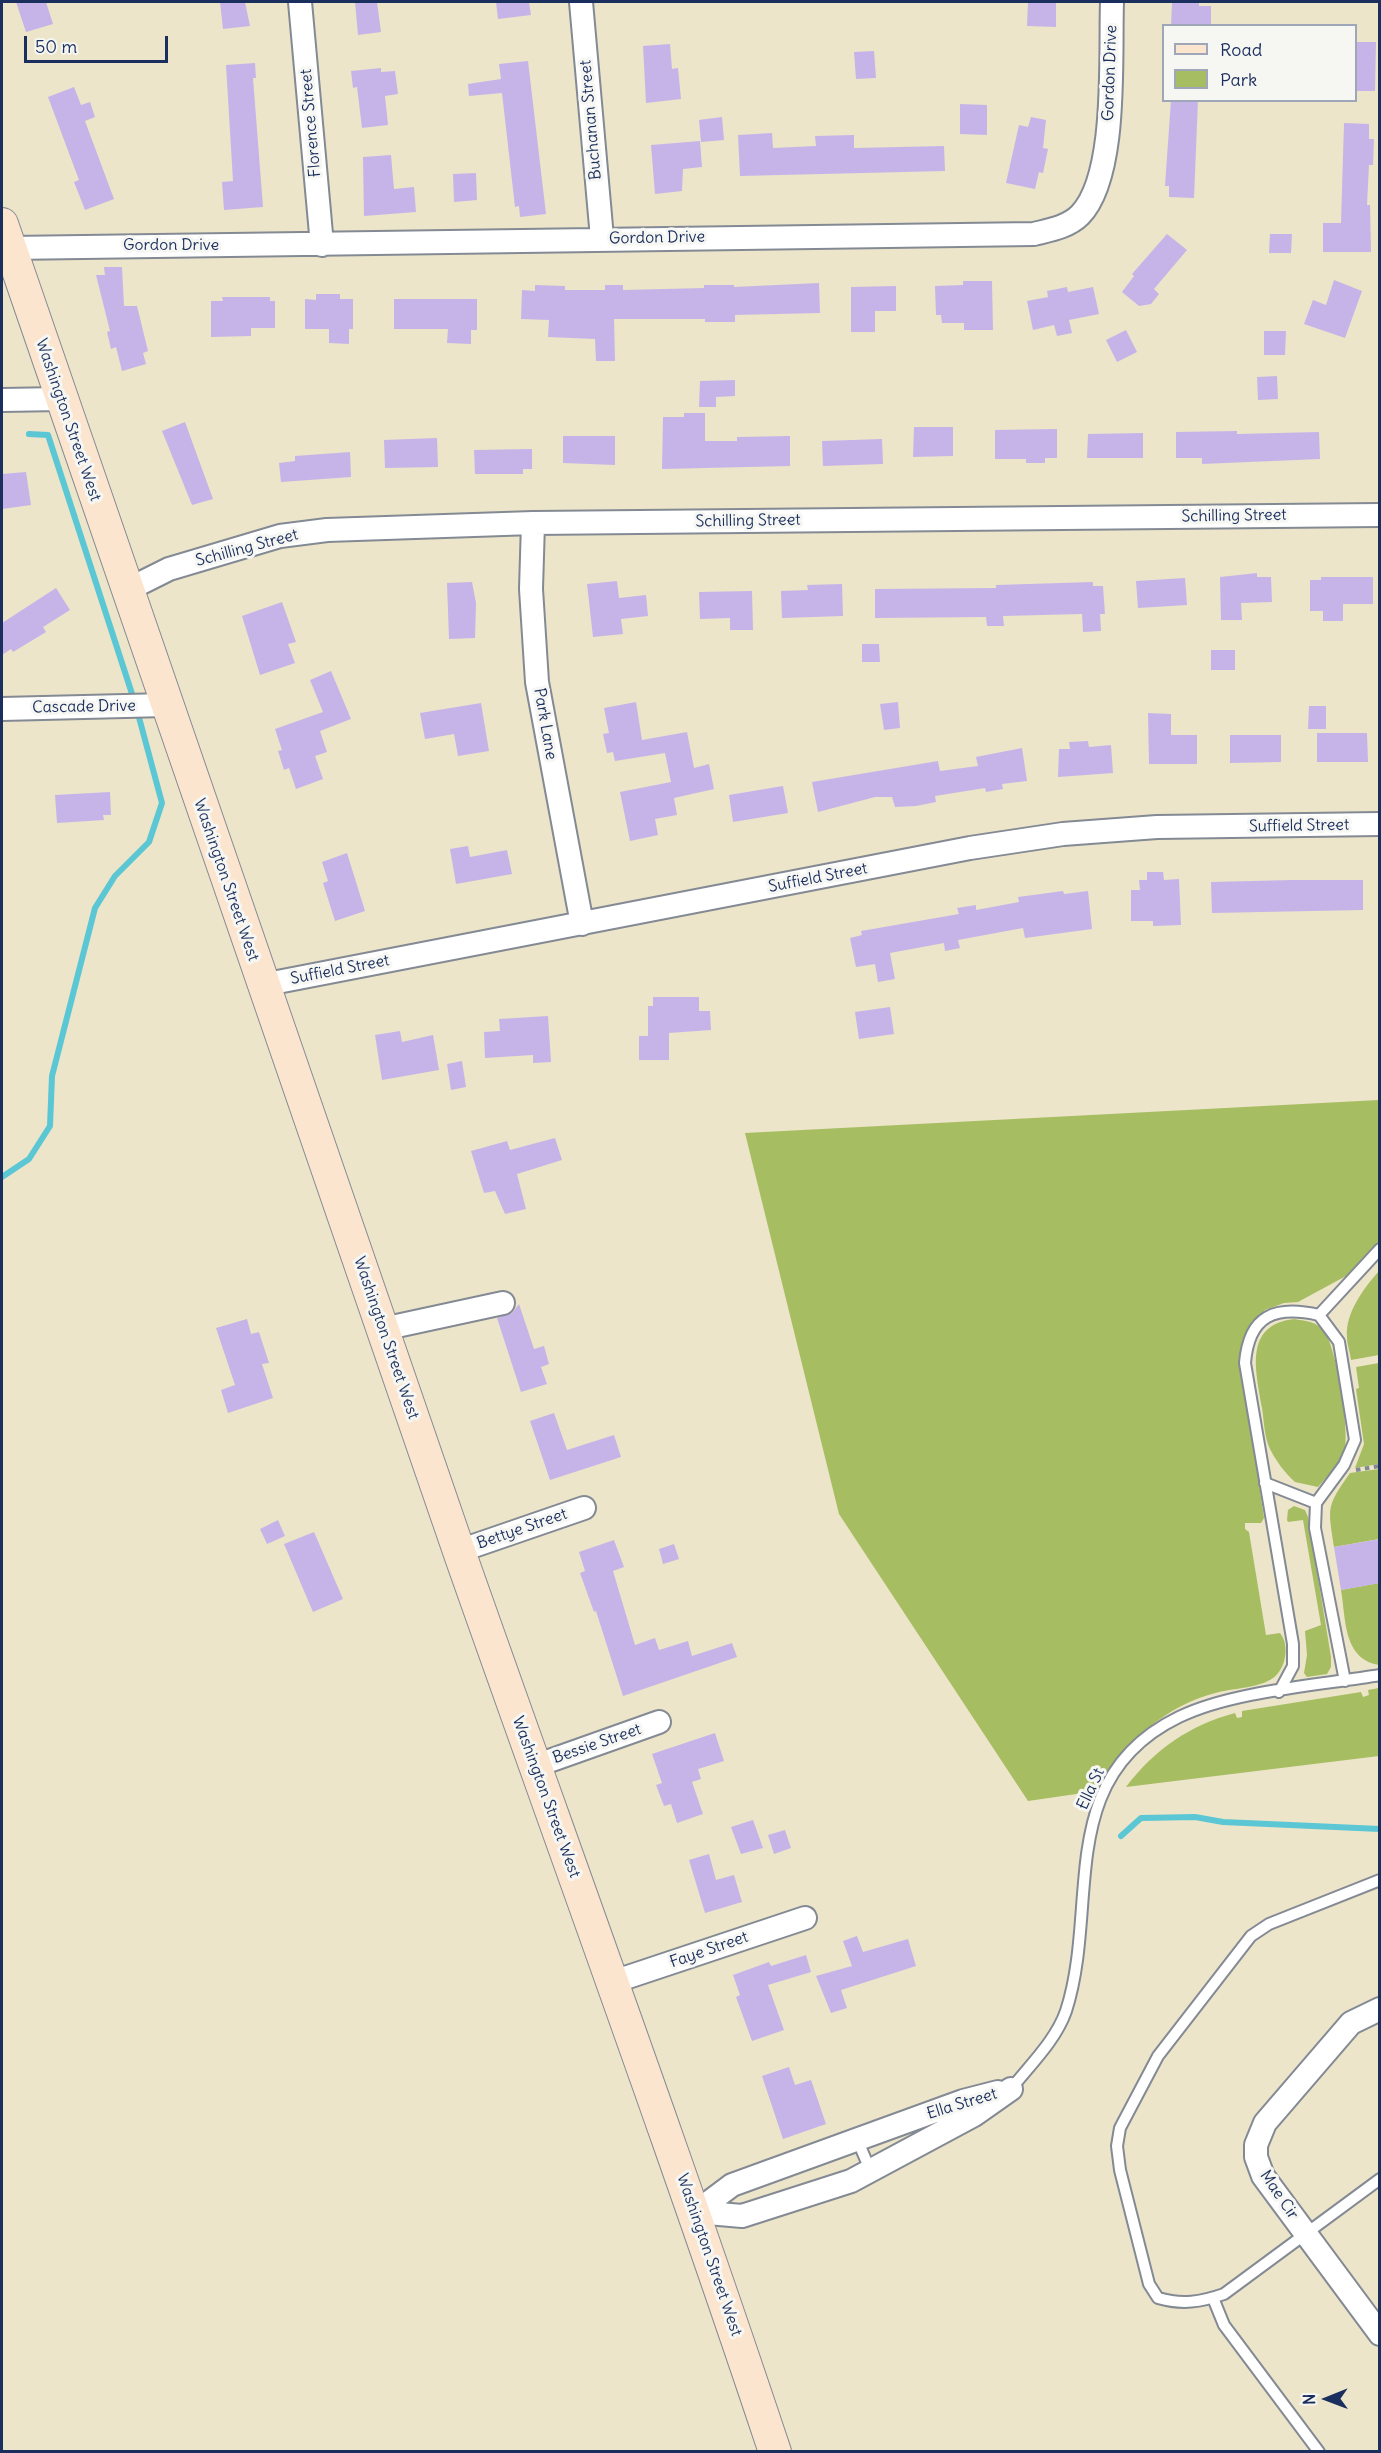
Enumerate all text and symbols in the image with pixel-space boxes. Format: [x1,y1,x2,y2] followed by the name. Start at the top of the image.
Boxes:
[27,24,171,62] scale bar
[1162,24,1357,102] legend
[1099,25,1121,121] street label: Gordon Drive
[35,35,77,58] text: 50 m
[1220,38,1262,61] text: Road
[576,59,606,181] street label: Buchanan Street
[297,68,325,178] street label: Florence Street
[1220,68,1257,91] text: Park
[609,228,705,248] street label: Gordon Drive
[123,235,219,255] street label: Gordon Drive
[31,336,105,504] street label: Washington Street West
[1181,505,1287,527] street label: Schilling Street
[695,510,801,532] street label: Schilling Street
[194,525,300,571] street label: Schilling Street
[529,687,561,761] street label: Park Lane
[32,696,136,718] street label: Cascade Drive
[189,796,263,964] street label: Washington Street West
[1249,816,1349,836] street label: Suffield Street
[767,859,869,897] street label: Suffield Street
[289,951,391,989] street label: Suffield Street
[349,1254,423,1422] street label: Washington Street West
[474,1505,570,1553] street label: Bettye Street
[508,1714,584,1880] street label: Washington Street West
[550,1720,644,1768] street label: Bessie Street
[1073,1765,1109,1813] street label: Ella St
[667,1928,751,1972] street label: Faye Street
[925,2084,999,2124] street label: Ella Street
[1256,2167,1302,2223] street label: Mae Cir
[672,2171,746,2339] street label: Washington Street West
[1297,2369,1357,2429] north arrow
[1299,2394,1319,2405] text: N

